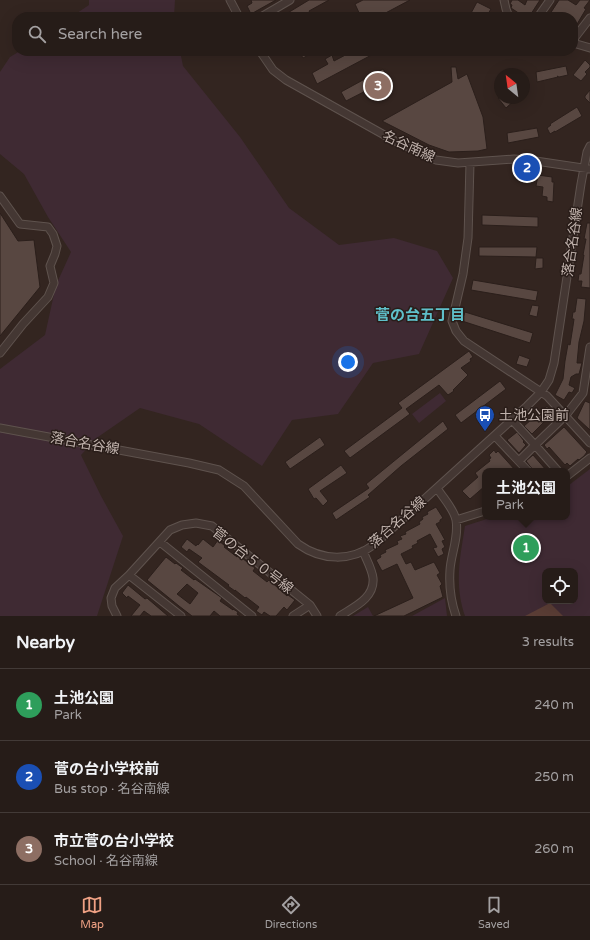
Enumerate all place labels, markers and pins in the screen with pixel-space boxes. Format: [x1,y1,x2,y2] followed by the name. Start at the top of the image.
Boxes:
[365,71,391,101] pin: 3
[514,153,540,183] pin: 2
[474,404,496,432] bus stop icon: 土池公園前
[499,407,569,424] place label: 土池公園前
[513,533,539,563] pin: 1

